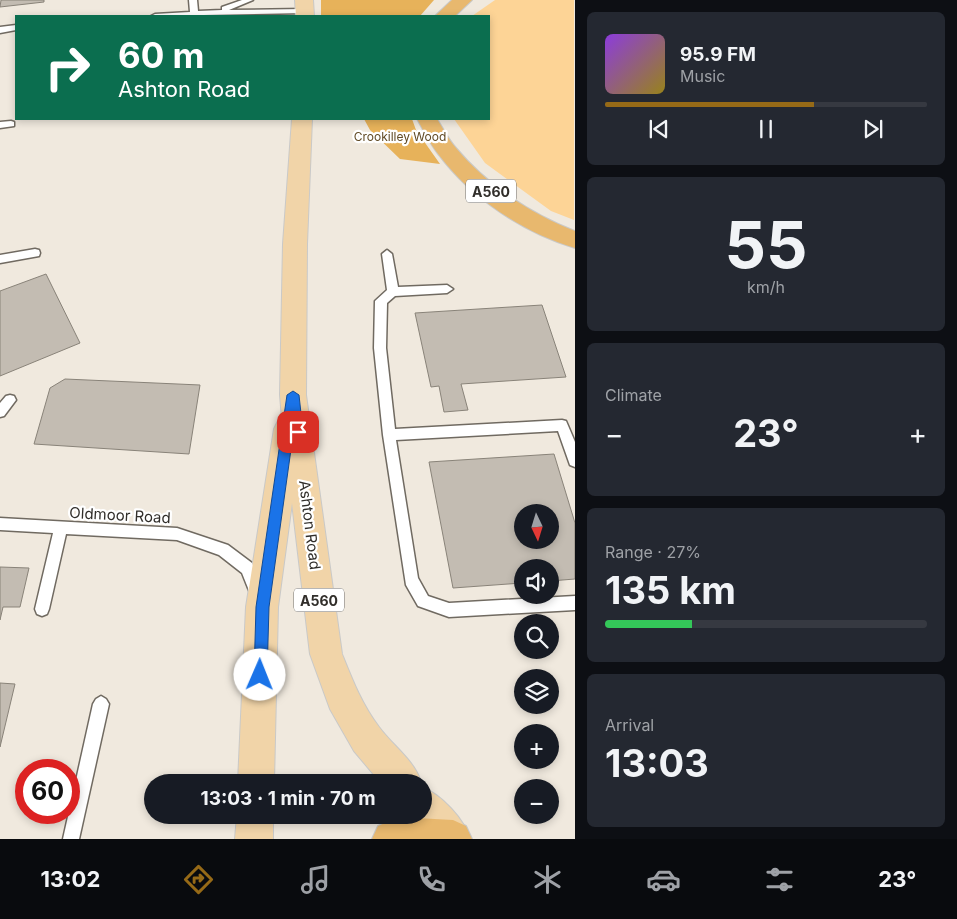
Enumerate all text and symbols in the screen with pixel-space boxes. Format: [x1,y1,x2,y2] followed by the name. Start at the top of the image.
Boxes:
[118,34,205,76] text: 60 m
[35,35,100,100] icon: right
[680,43,756,66] text: 95.9 FM
[680,66,725,86] text: Music
[118,76,250,102] text: Ashton Road
[645,115,673,143] icon: previous
[752,115,780,143] icon: pause
[859,115,887,143] icon: next
[354,129,446,144] park label: Crookilley Wood
[466,180,516,202] road number: A560
[724,205,808,284] text: 55
[747,277,785,297] text: km/h
[605,385,662,405] text: Climate
[733,410,799,456] text: 23°
[277,411,319,453] pin
[605,417,624,451] text: −
[908,417,927,451] text: +
[284,418,312,446] icon: arrive
[295,479,325,571] street label: Ashton Road
[69,503,171,527] street label: Oldmoor Road
[514,504,559,549] north arrow
[514,504,559,824] map controls
[605,542,701,562] text: Range · 27%
[514,559,559,604] button: sound
[605,567,736,613] text: 135 km
[294,588,344,612] road number: A560
[514,614,559,659] button: search
[233,648,285,700] position arrow
[514,669,559,714] button: layers
[605,715,654,735] text: Arrival
[514,724,559,769] button: +
[605,740,709,786] text: 13:03
[15,759,80,824] speed limit sign: 60
[514,779,559,824] button: −
[201,787,375,810] text: 13:03 · 1 min · 70 m
[181,862,216,897] icon: directions
[298,862,333,897] icon: music
[414,862,449,897] icon: phone
[530,862,565,897] icon: climate
[646,862,681,897] icon: car
[762,862,797,897] icon: filters
[41,866,100,892] text: 13:02
[878,866,916,892] text: 23°

